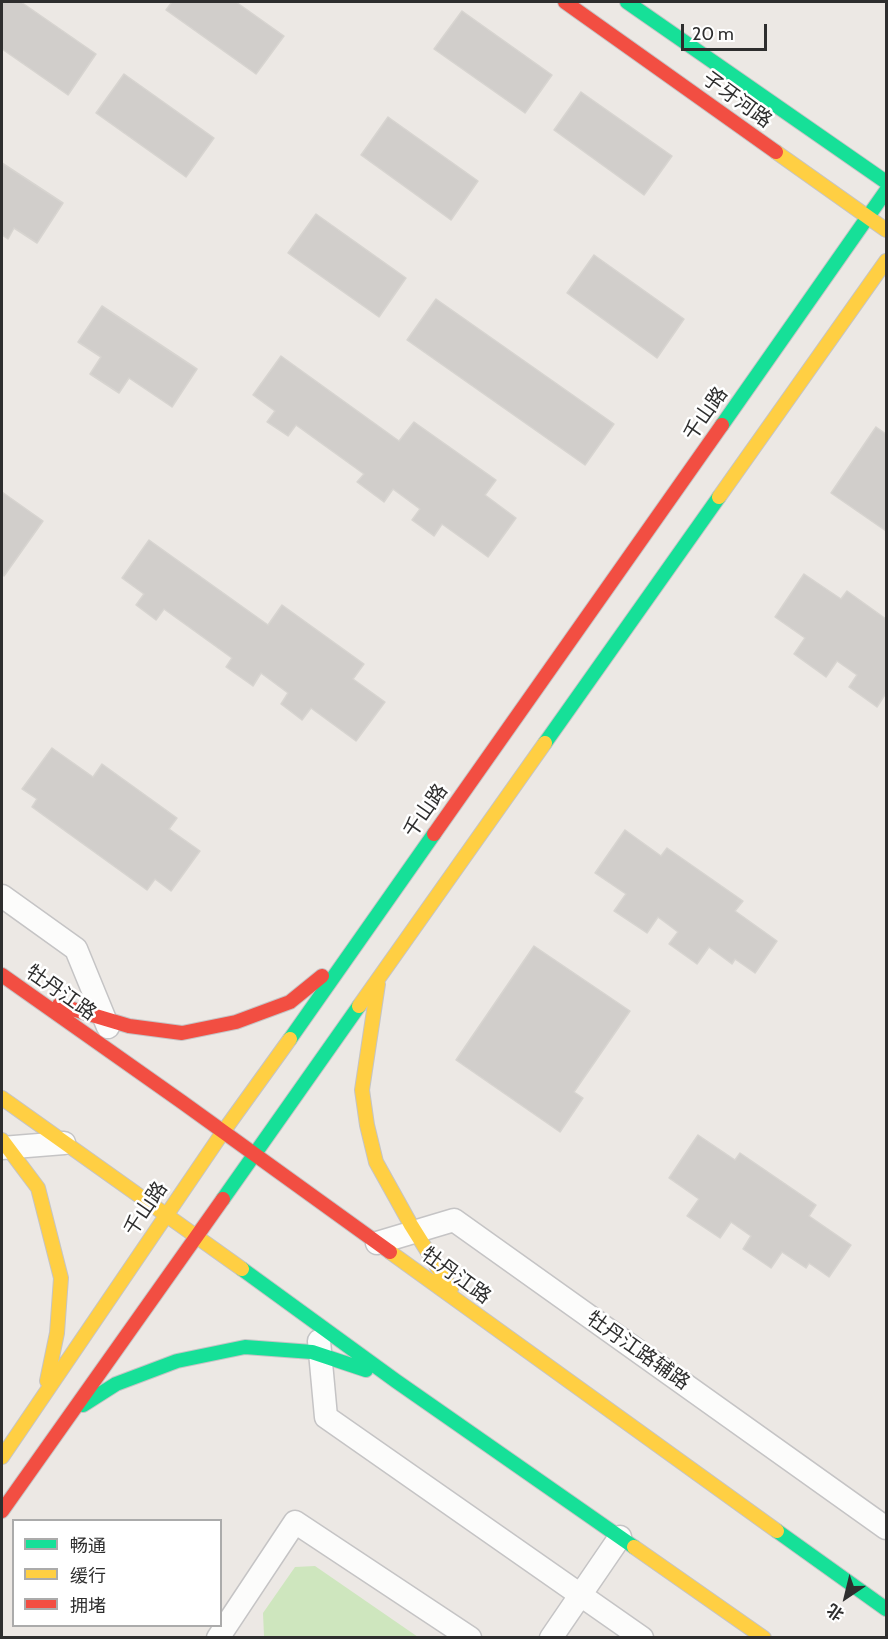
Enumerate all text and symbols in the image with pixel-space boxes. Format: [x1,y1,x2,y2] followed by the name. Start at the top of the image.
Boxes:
[684,12,770,50] scale bar
[692,23,734,45] text: 20 m
[698,67,776,133] street label: 子牙河路
[679,383,733,445] street label: 千山路
[399,780,453,842] street label: 千山路
[21,960,101,1026] street label: 牡丹江路
[119,1177,173,1241] street label: 千山路
[417,1243,495,1309] street label: 牡丹江路
[582,1307,694,1395] street label: 牡丹江路辅路
[12,1519,222,1627] legend
[70,1535,106,1557] text: 畅通
[70,1565,106,1587] text: 缓行
[816,1567,876,1627] north arrow
[70,1595,106,1617] text: 拥堵
[823,1600,847,1625] text: 北

